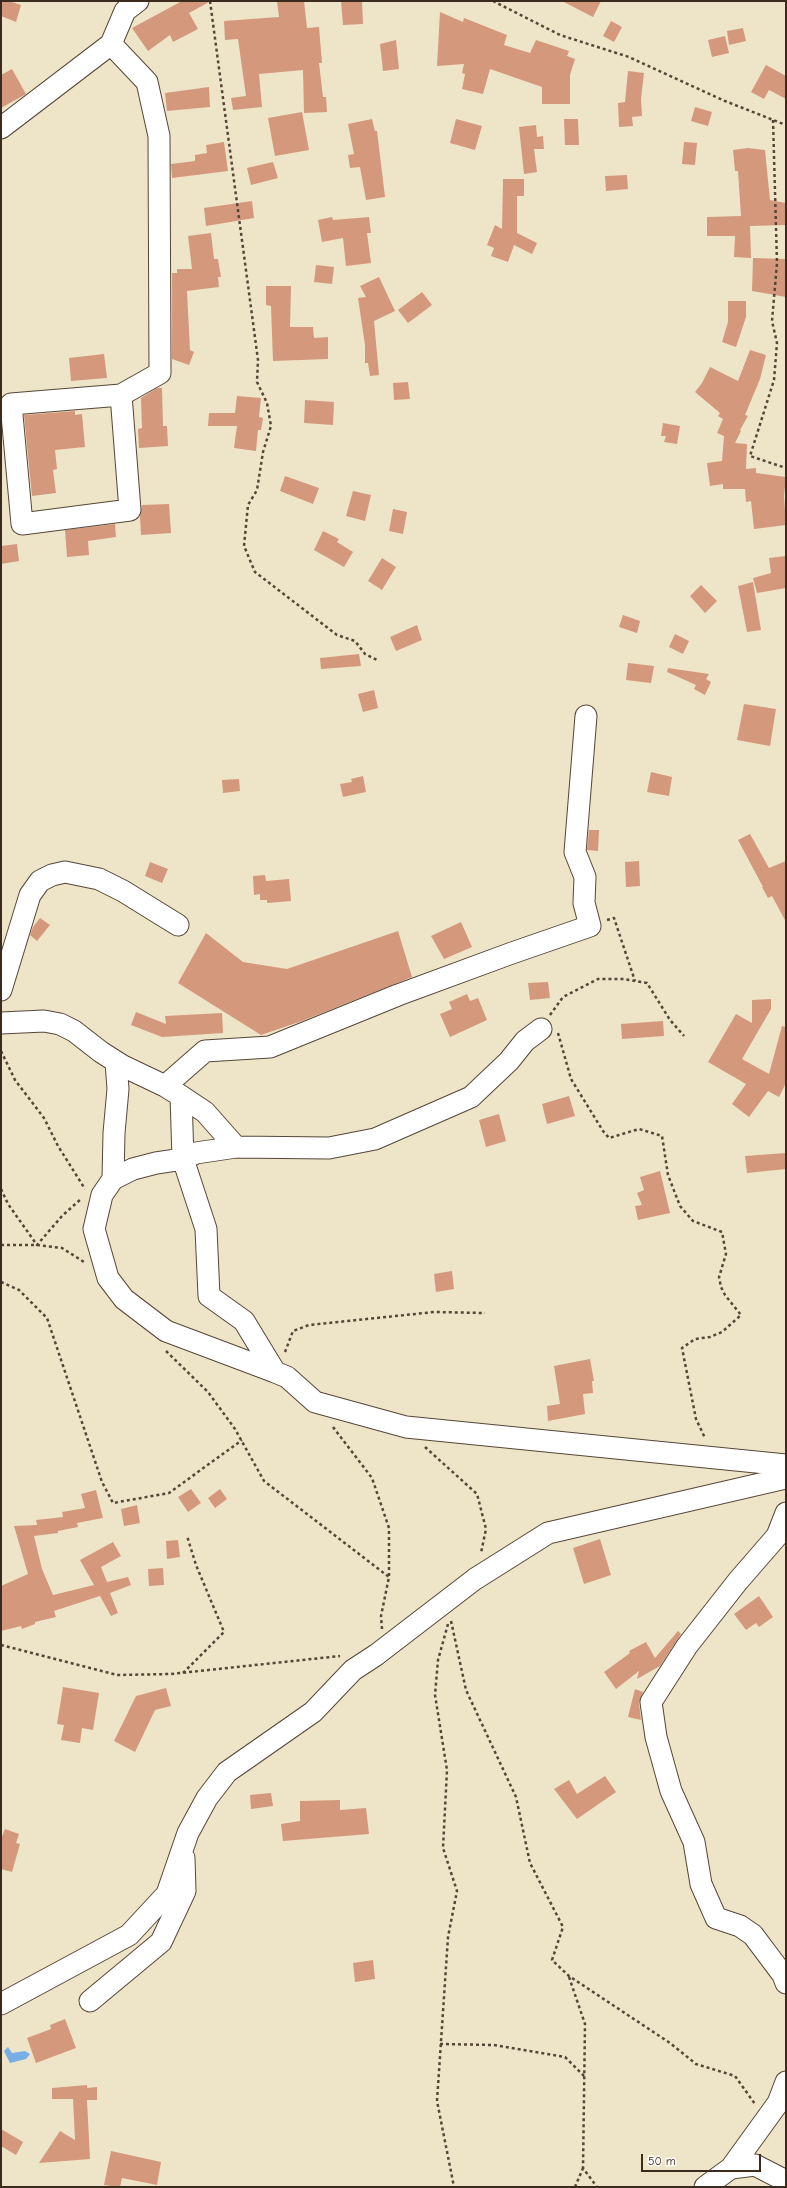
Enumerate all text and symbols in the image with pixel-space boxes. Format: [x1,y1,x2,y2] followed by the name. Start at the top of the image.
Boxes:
[643,2146,763,2172] scale bar
[648,2154,676,2168] text: 50 m

